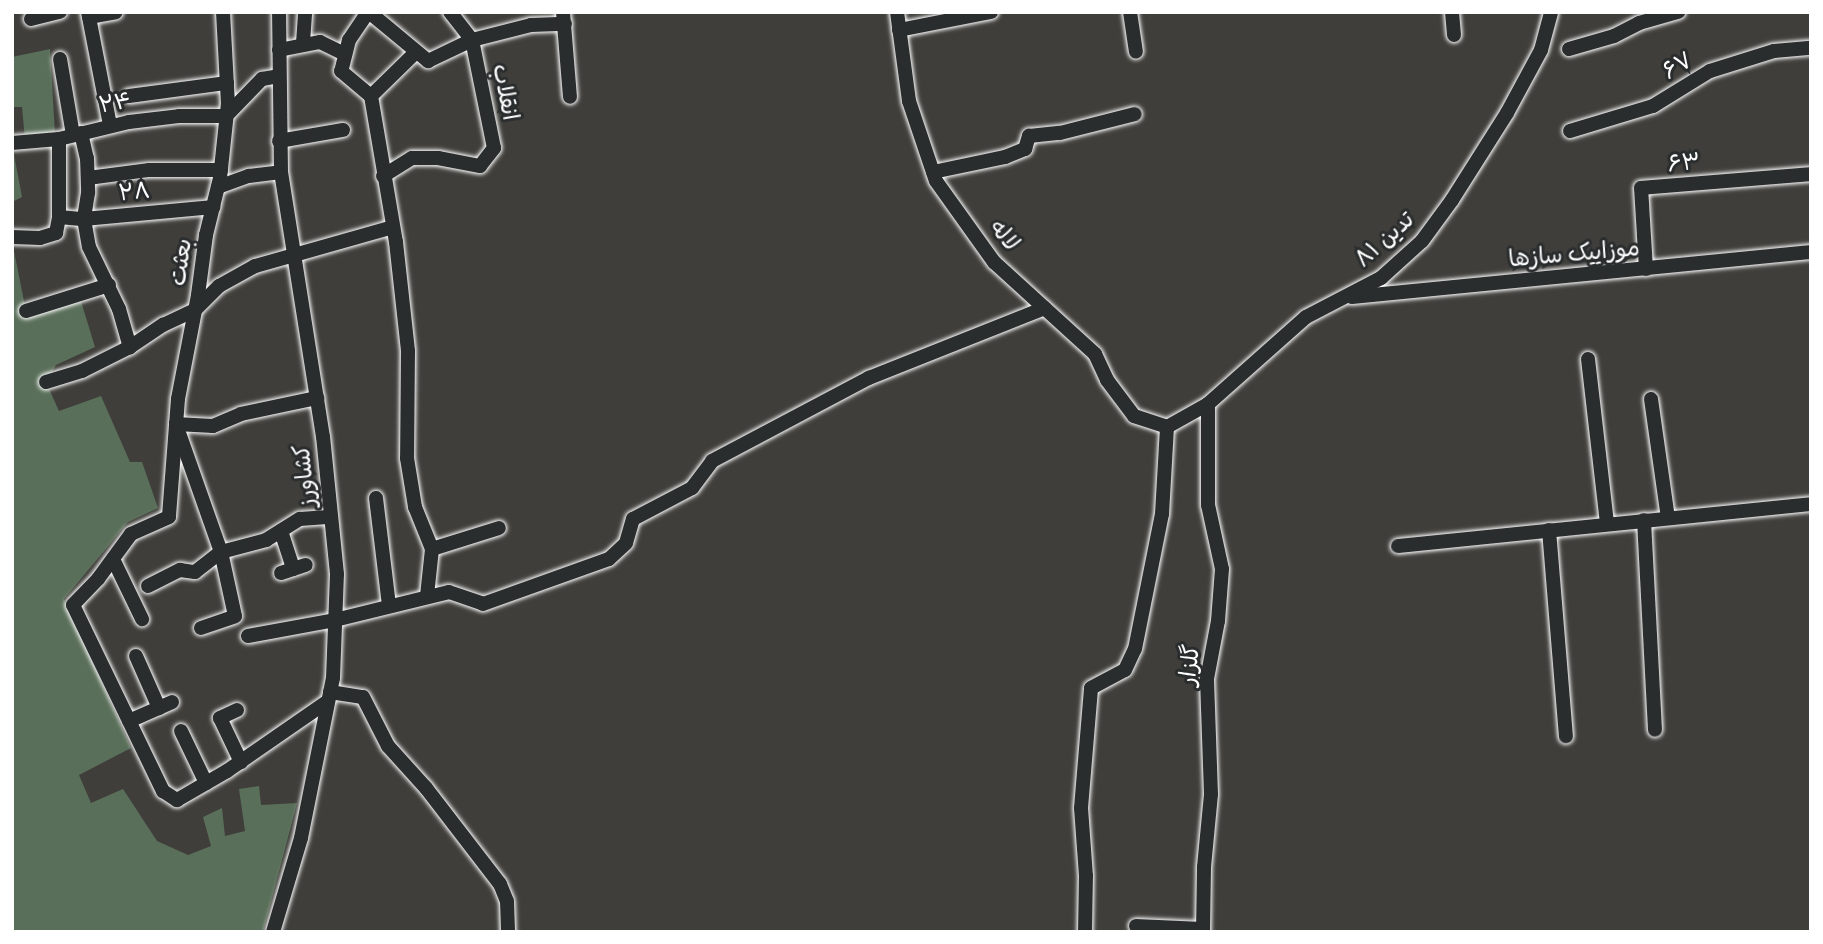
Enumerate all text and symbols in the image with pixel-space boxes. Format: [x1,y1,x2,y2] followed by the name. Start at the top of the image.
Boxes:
[1657,45,1697,85] street label: ۶۷
[487,61,525,123] street label: انقلاب
[96,86,134,118] street label: ۲۴
[1666,147,1702,177] street label: ۶۳
[117,176,151,206] street label: ۲۸
[1349,205,1419,273] street label: تدین ۸۱
[984,214,1026,256] street label: لاله
[1507,234,1641,272] street label: موزاییک سازها
[163,237,197,287] street label: بعثت
[287,443,321,509] street label: کشاورز
[1173,643,1205,687] street label: گلزار

